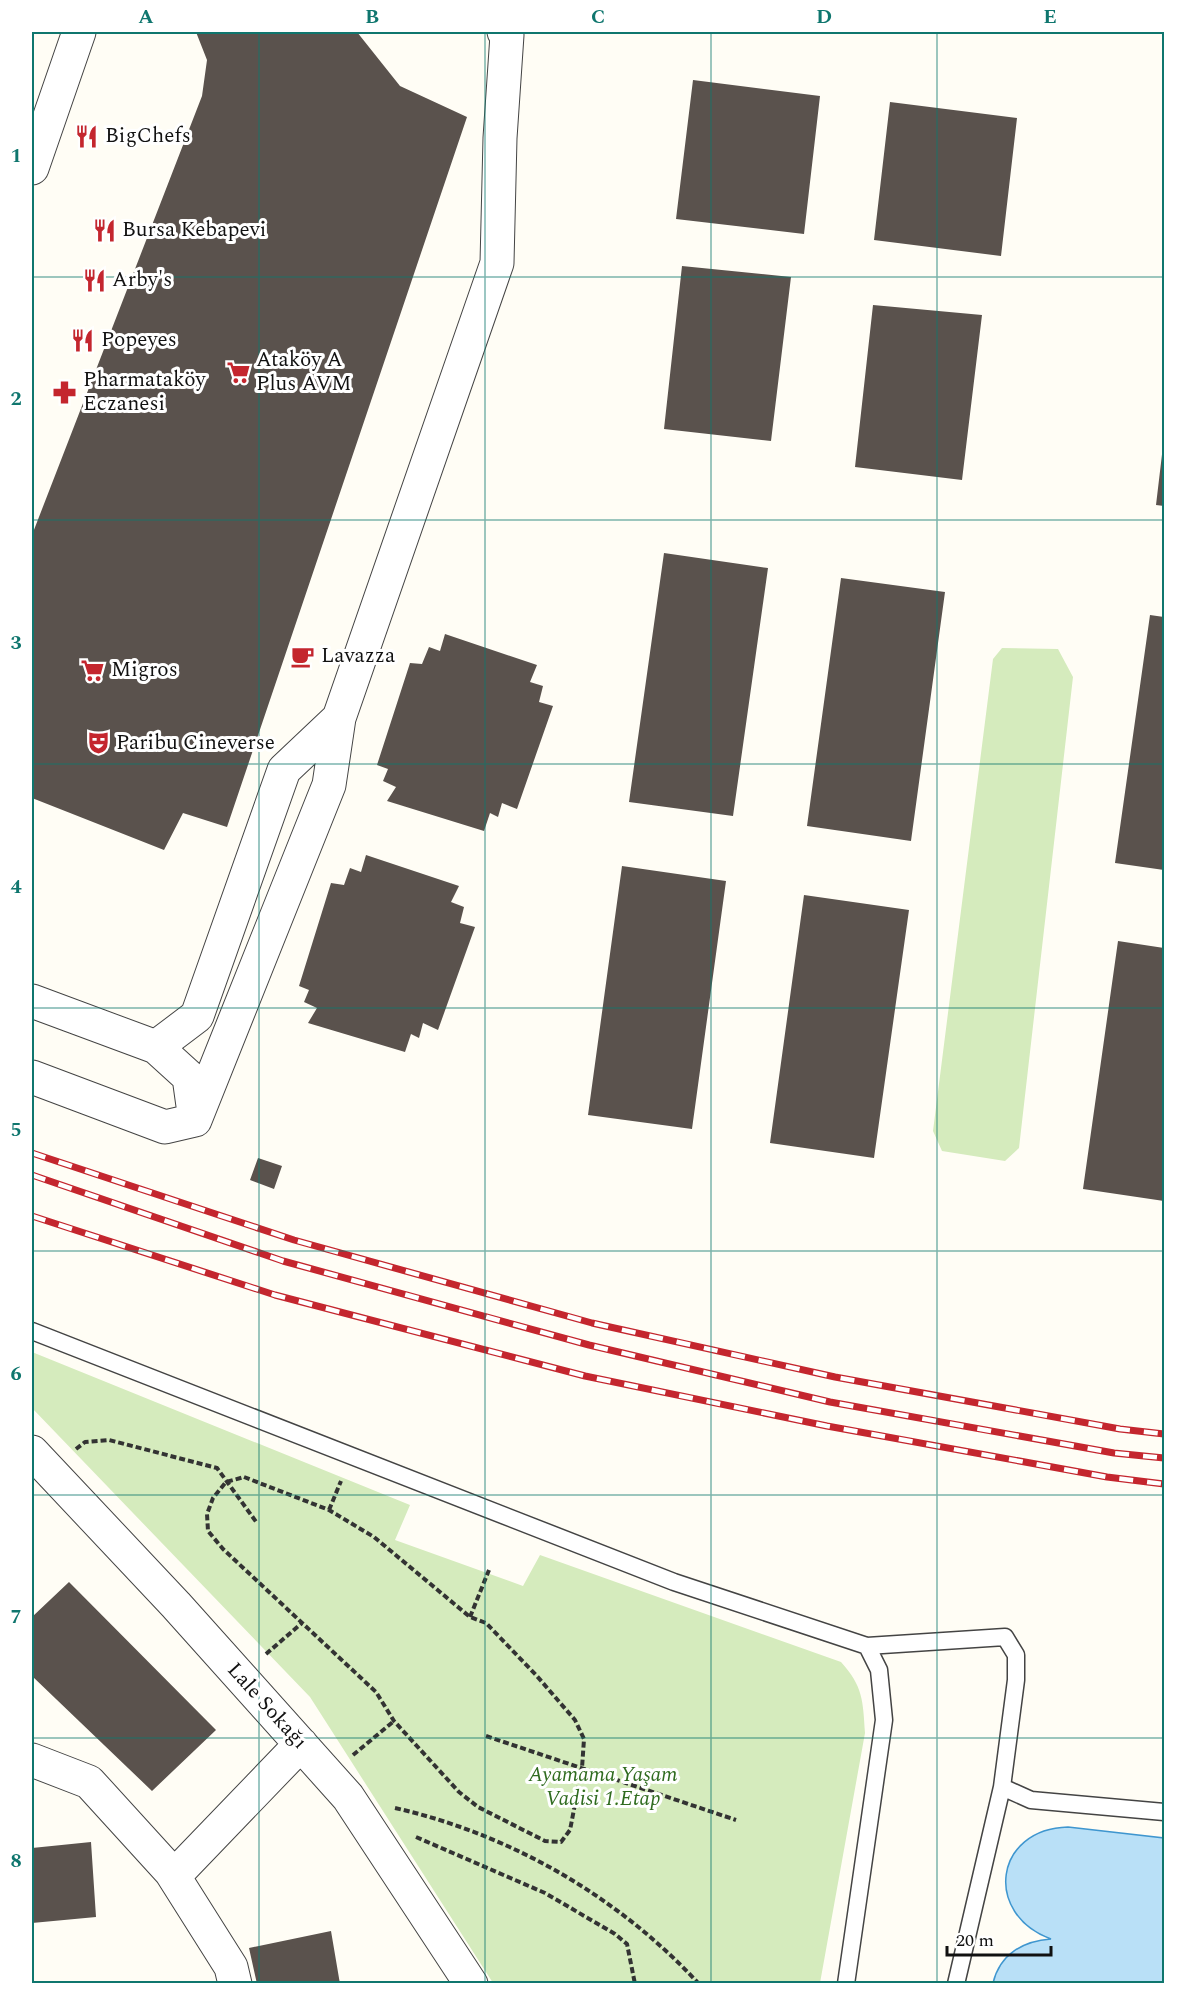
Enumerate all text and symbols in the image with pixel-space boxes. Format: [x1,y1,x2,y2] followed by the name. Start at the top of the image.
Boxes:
[138,2,154,32] text: A
[365,2,379,32] text: B
[591,2,605,32] text: C
[816,2,832,32] text: D
[1043,2,1057,32] text: E
[105,120,191,152] place label: BigChefs
[74,123,100,149] restaurant icon: BigChefs
[10,141,22,171] text: 1
[122,214,266,246] place label: Bursa Kebapevi
[91,217,117,243] restaurant icon: Bursa Kebapevi
[112,264,172,296] place label: Arby's
[81,267,107,293] restaurant icon: Arby's
[101,324,177,356] place label: Popeyes
[70,327,96,353] restaurant icon: Popeyes
[256,344,351,400] place label: Ataköy A Plus AVM
[225,359,251,385] supermarket icon: Ataköy A Plus AVM
[83,364,207,420] place label: Pharmataköy Eczanesi
[52,379,78,405] pharmacy icon: Pharmataköy Eczanesi
[10,384,22,414] text: 2
[10,628,22,658] text: 3
[321,640,396,672] place label: Lavazza
[290,643,316,669] cafe icon: Lavazza
[111,654,178,686] place label: Migros
[80,657,106,683] supermarket icon: Migros
[116,727,275,759] place label: Paribu Cineverse
[85,730,111,756] theatre icon: Paribu Cineverse
[10,872,22,902] text: 4
[10,1115,22,1145] text: 5
[10,1359,22,1389] text: 6
[10,1602,22,1632] text: 7
[219,1655,315,1757] street label: Lale Sokağı
[527,1759,678,1815] park label: Ayamama Yaşam Vadisi 1.Etap
[10,1846,22,1876] text: 8
[947,1919,1050,1957] scale bar
[956,1927,994,1954] text: 20 m

